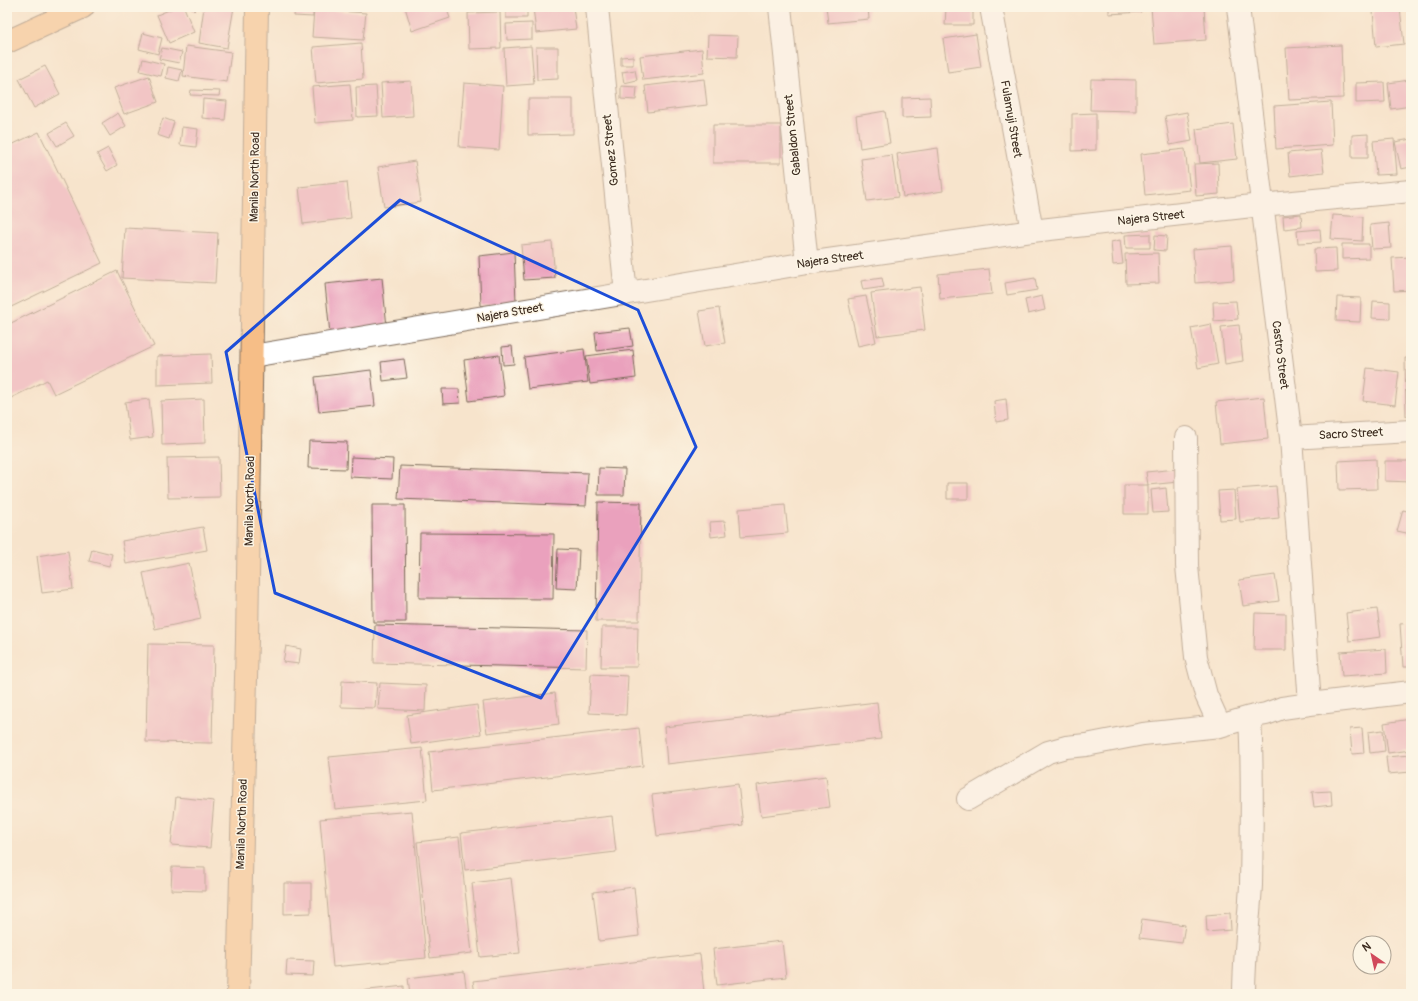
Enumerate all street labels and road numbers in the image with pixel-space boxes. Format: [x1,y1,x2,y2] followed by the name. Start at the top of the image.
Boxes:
[997,79,1025,159] street label: Fulamuji Street
[781,93,805,176] street label: Gabaldon Street
[600,113,622,187] street label: Gomez Street
[247,131,263,222] street label: Manila North Road
[1117,207,1185,229] street label: Najera Street
[796,248,865,272] street label: Najera Street
[476,300,545,326] street label: Najera Street
[1268,320,1292,390] street label: Castro Street
[1318,425,1384,443] street label: Sacro Street
[242,455,258,546] street label: Manila North Road
[233,778,251,870] street label: Manila North Road

